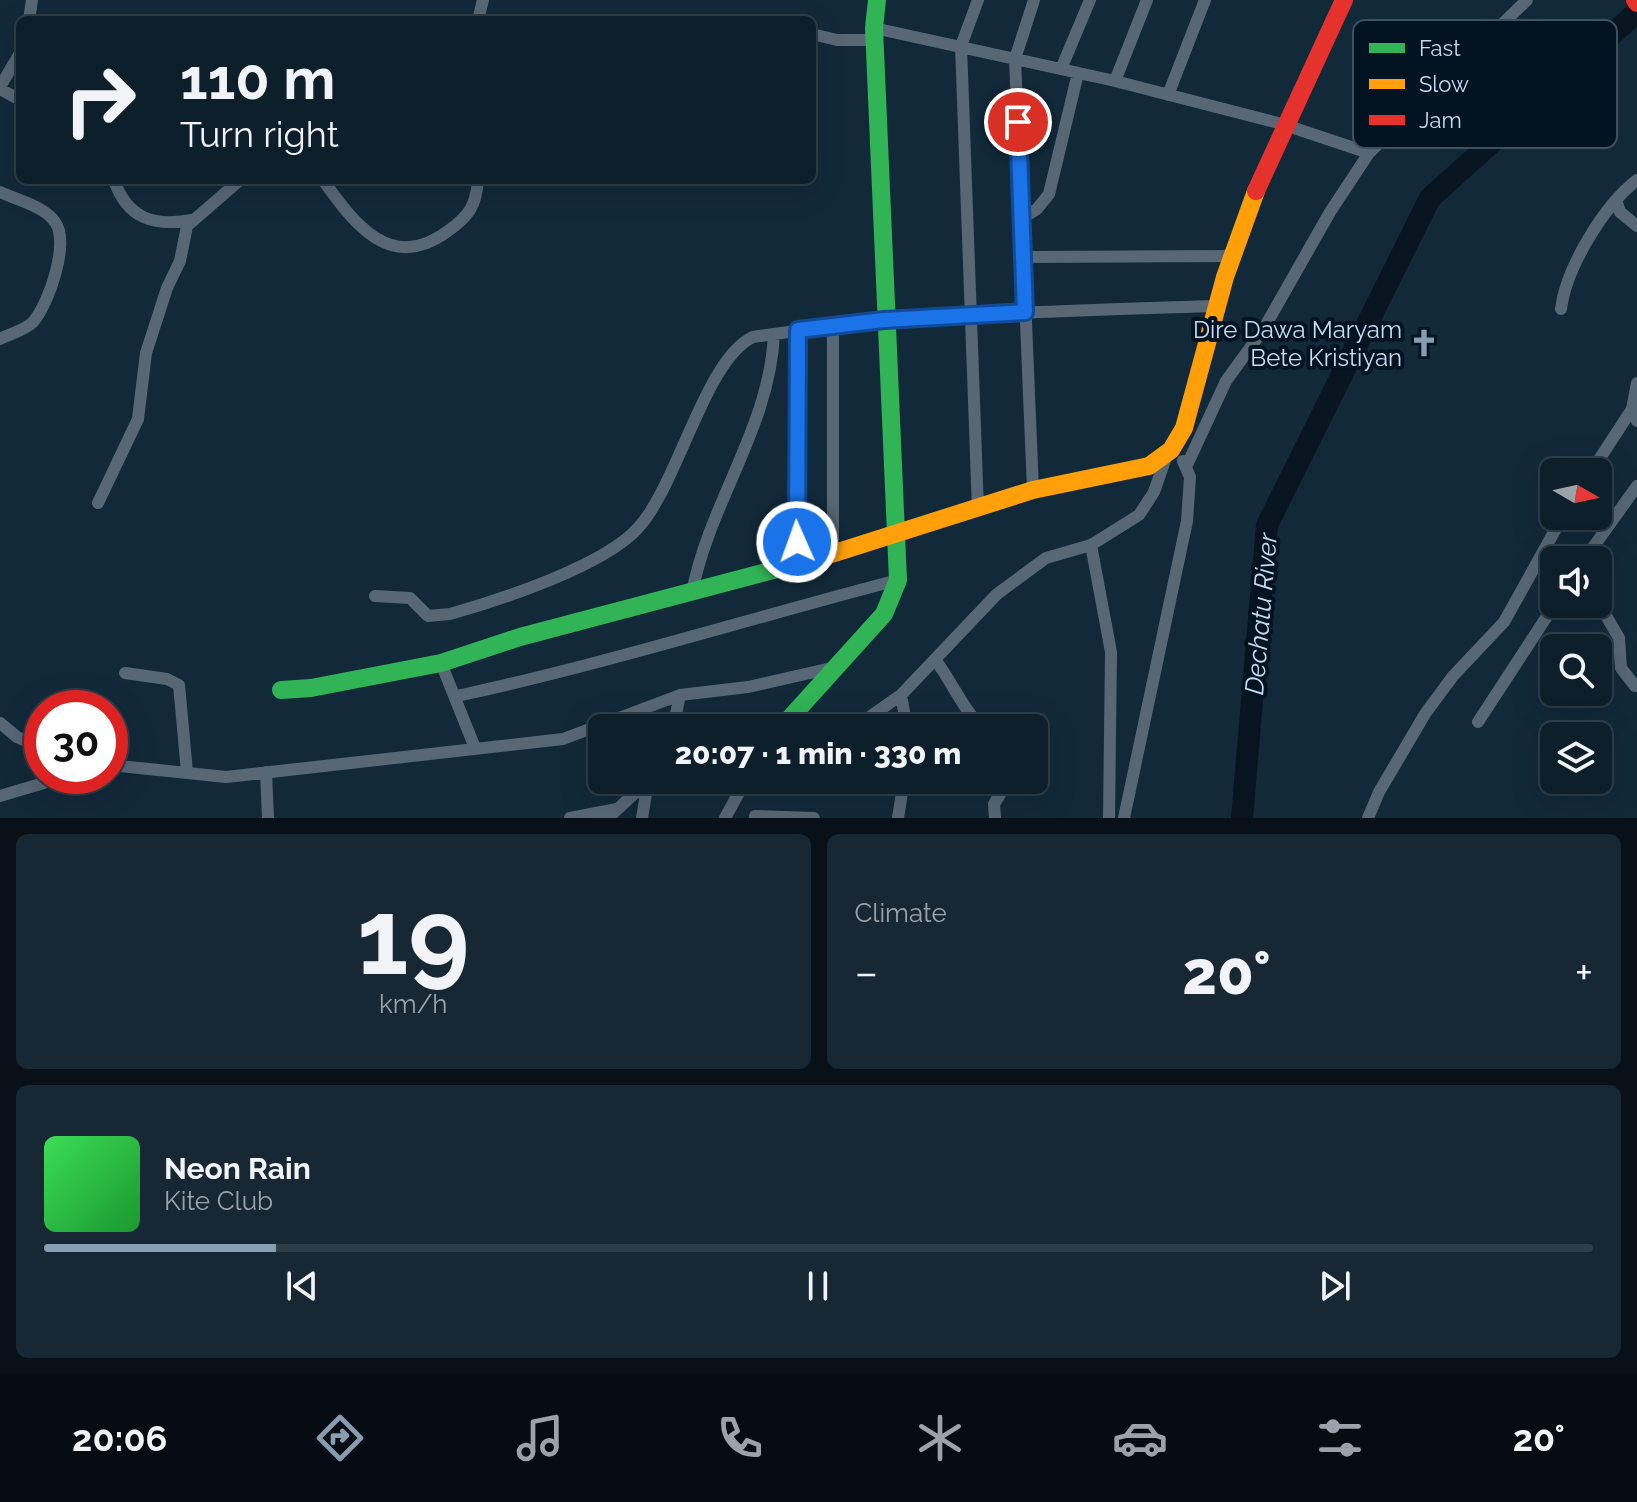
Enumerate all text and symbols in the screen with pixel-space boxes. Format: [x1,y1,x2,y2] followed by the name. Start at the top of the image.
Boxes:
[1353,20,1617,148] legend
[1419,35,1461,61] text: Fast
[180,46,335,112] text: 110 m
[48,48,152,152] icon: right
[1419,71,1469,97] text: Slow
[984,88,1052,156] pin
[996,100,1040,144] icon: arrive
[1419,107,1462,133] text: Jam
[180,113,339,155] text: Turn right
[1193,315,1402,372] place label: Dire Dawa Maryam Bete Kristiyan
[1409,328,1439,358] church icon: Dire Dawa Maryam Bete Kristiyan
[1540,458,1612,530] north arrow
[1540,458,1612,794] map controls
[755,500,839,584] position arrow
[1239,531,1283,696] water label: Dechatu River
[1540,546,1612,618] button: sound
[1540,634,1612,706] button: search
[24,690,128,794] speed limit sign: 30
[1540,722,1612,794] button: layers
[675,736,961,771] text: 20:07 · 1 min · 330 m
[357,876,470,998] text: 19
[855,898,947,928] text: Climate
[1182,938,1271,1008] text: 20°
[855,947,878,998] text: −
[1575,947,1593,998] text: +
[379,989,448,1019] text: km/h
[164,1151,311,1186] text: Neon Rain
[164,1186,273,1216] text: Kite Club
[280,1264,324,1308] icon: previous
[796,1264,840,1308] icon: pause
[1313,1264,1357,1308] icon: next
[312,1410,368,1466] icon: directions
[512,1410,568,1466] icon: music
[712,1410,768,1466] icon: phone
[912,1410,968,1466] icon: climate
[1112,1410,1168,1466] icon: car
[1312,1410,1368,1466] icon: filters
[72,1417,167,1459] text: 20:06
[1513,1417,1565,1459] text: 20°

